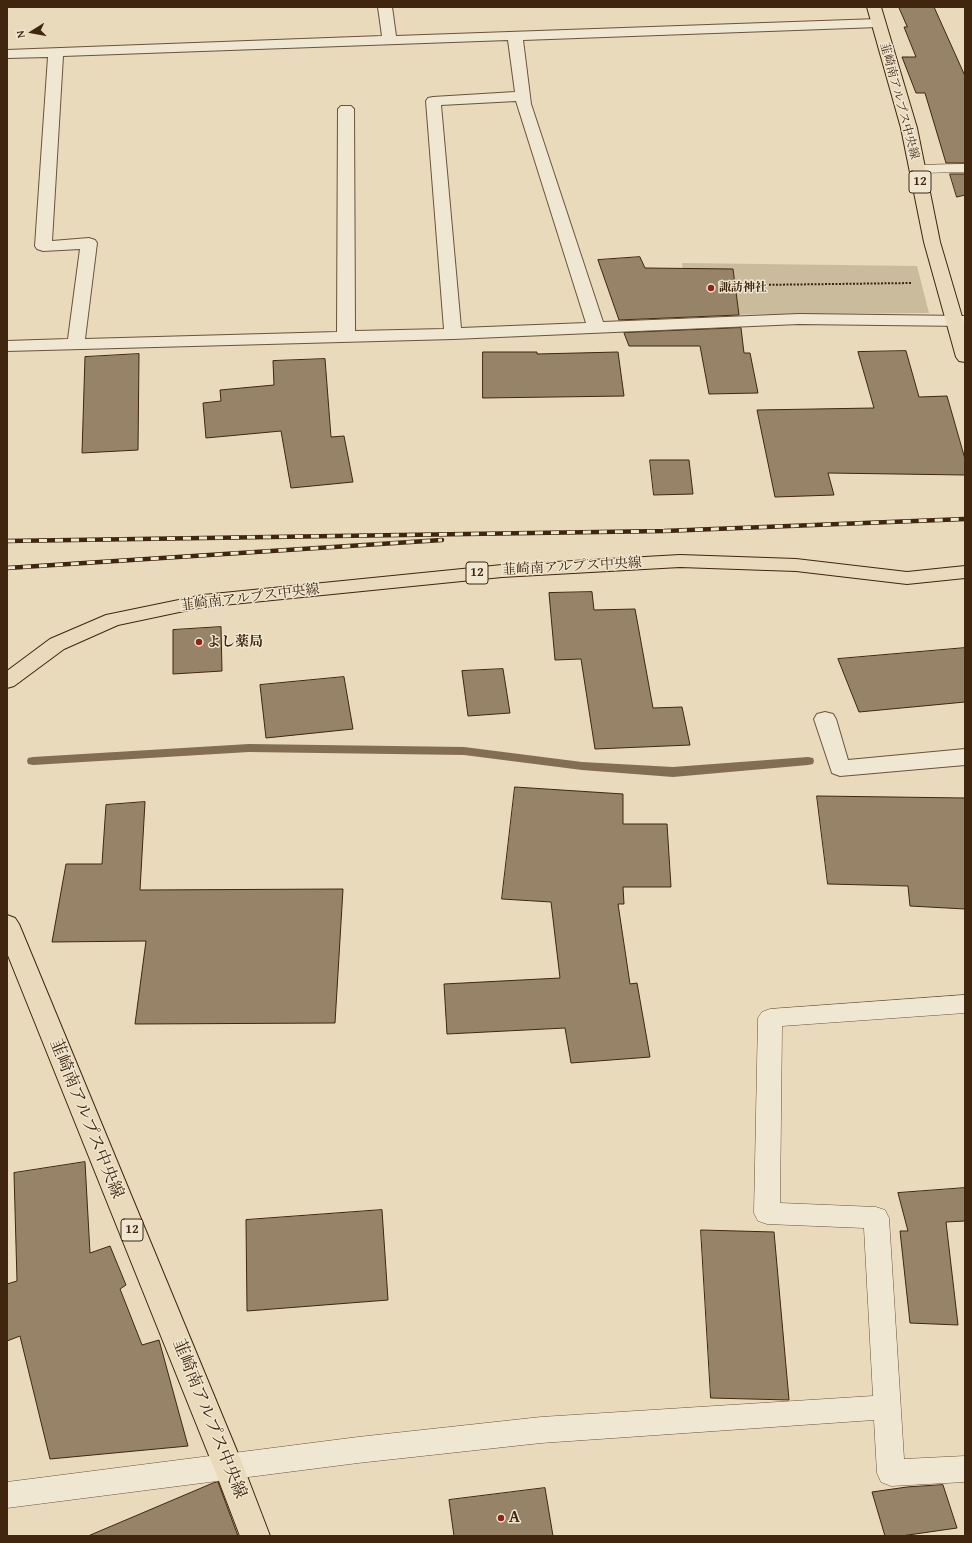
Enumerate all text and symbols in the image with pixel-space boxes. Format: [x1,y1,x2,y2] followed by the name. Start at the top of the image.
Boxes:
[12,12,52,52] north arrow
[12,29,29,39] text: N
[877,41,921,161] street label: 韮崎南アルプス中央線
[909,171,931,193] road number: 12
[719,281,767,295] place label: 諏訪神社
[706,283,716,293] marker: 諏訪神社
[502,555,642,579] street label: 韮崎南アルプス中央線
[466,562,488,584] road number: 12
[179,581,321,615] street label: 韮崎南アルプス中央線
[207,634,263,650] place label: よし薬局
[194,637,204,647] marker: よし薬局
[45,1036,127,1202] street label: 韮崎南アルプス中央線
[121,1219,143,1241] road number: 12
[168,1336,250,1502] street label: 韮崎南アルプス中央線
[509,1508,520,1528] place label: A
[496,1513,506,1523] marker: A

